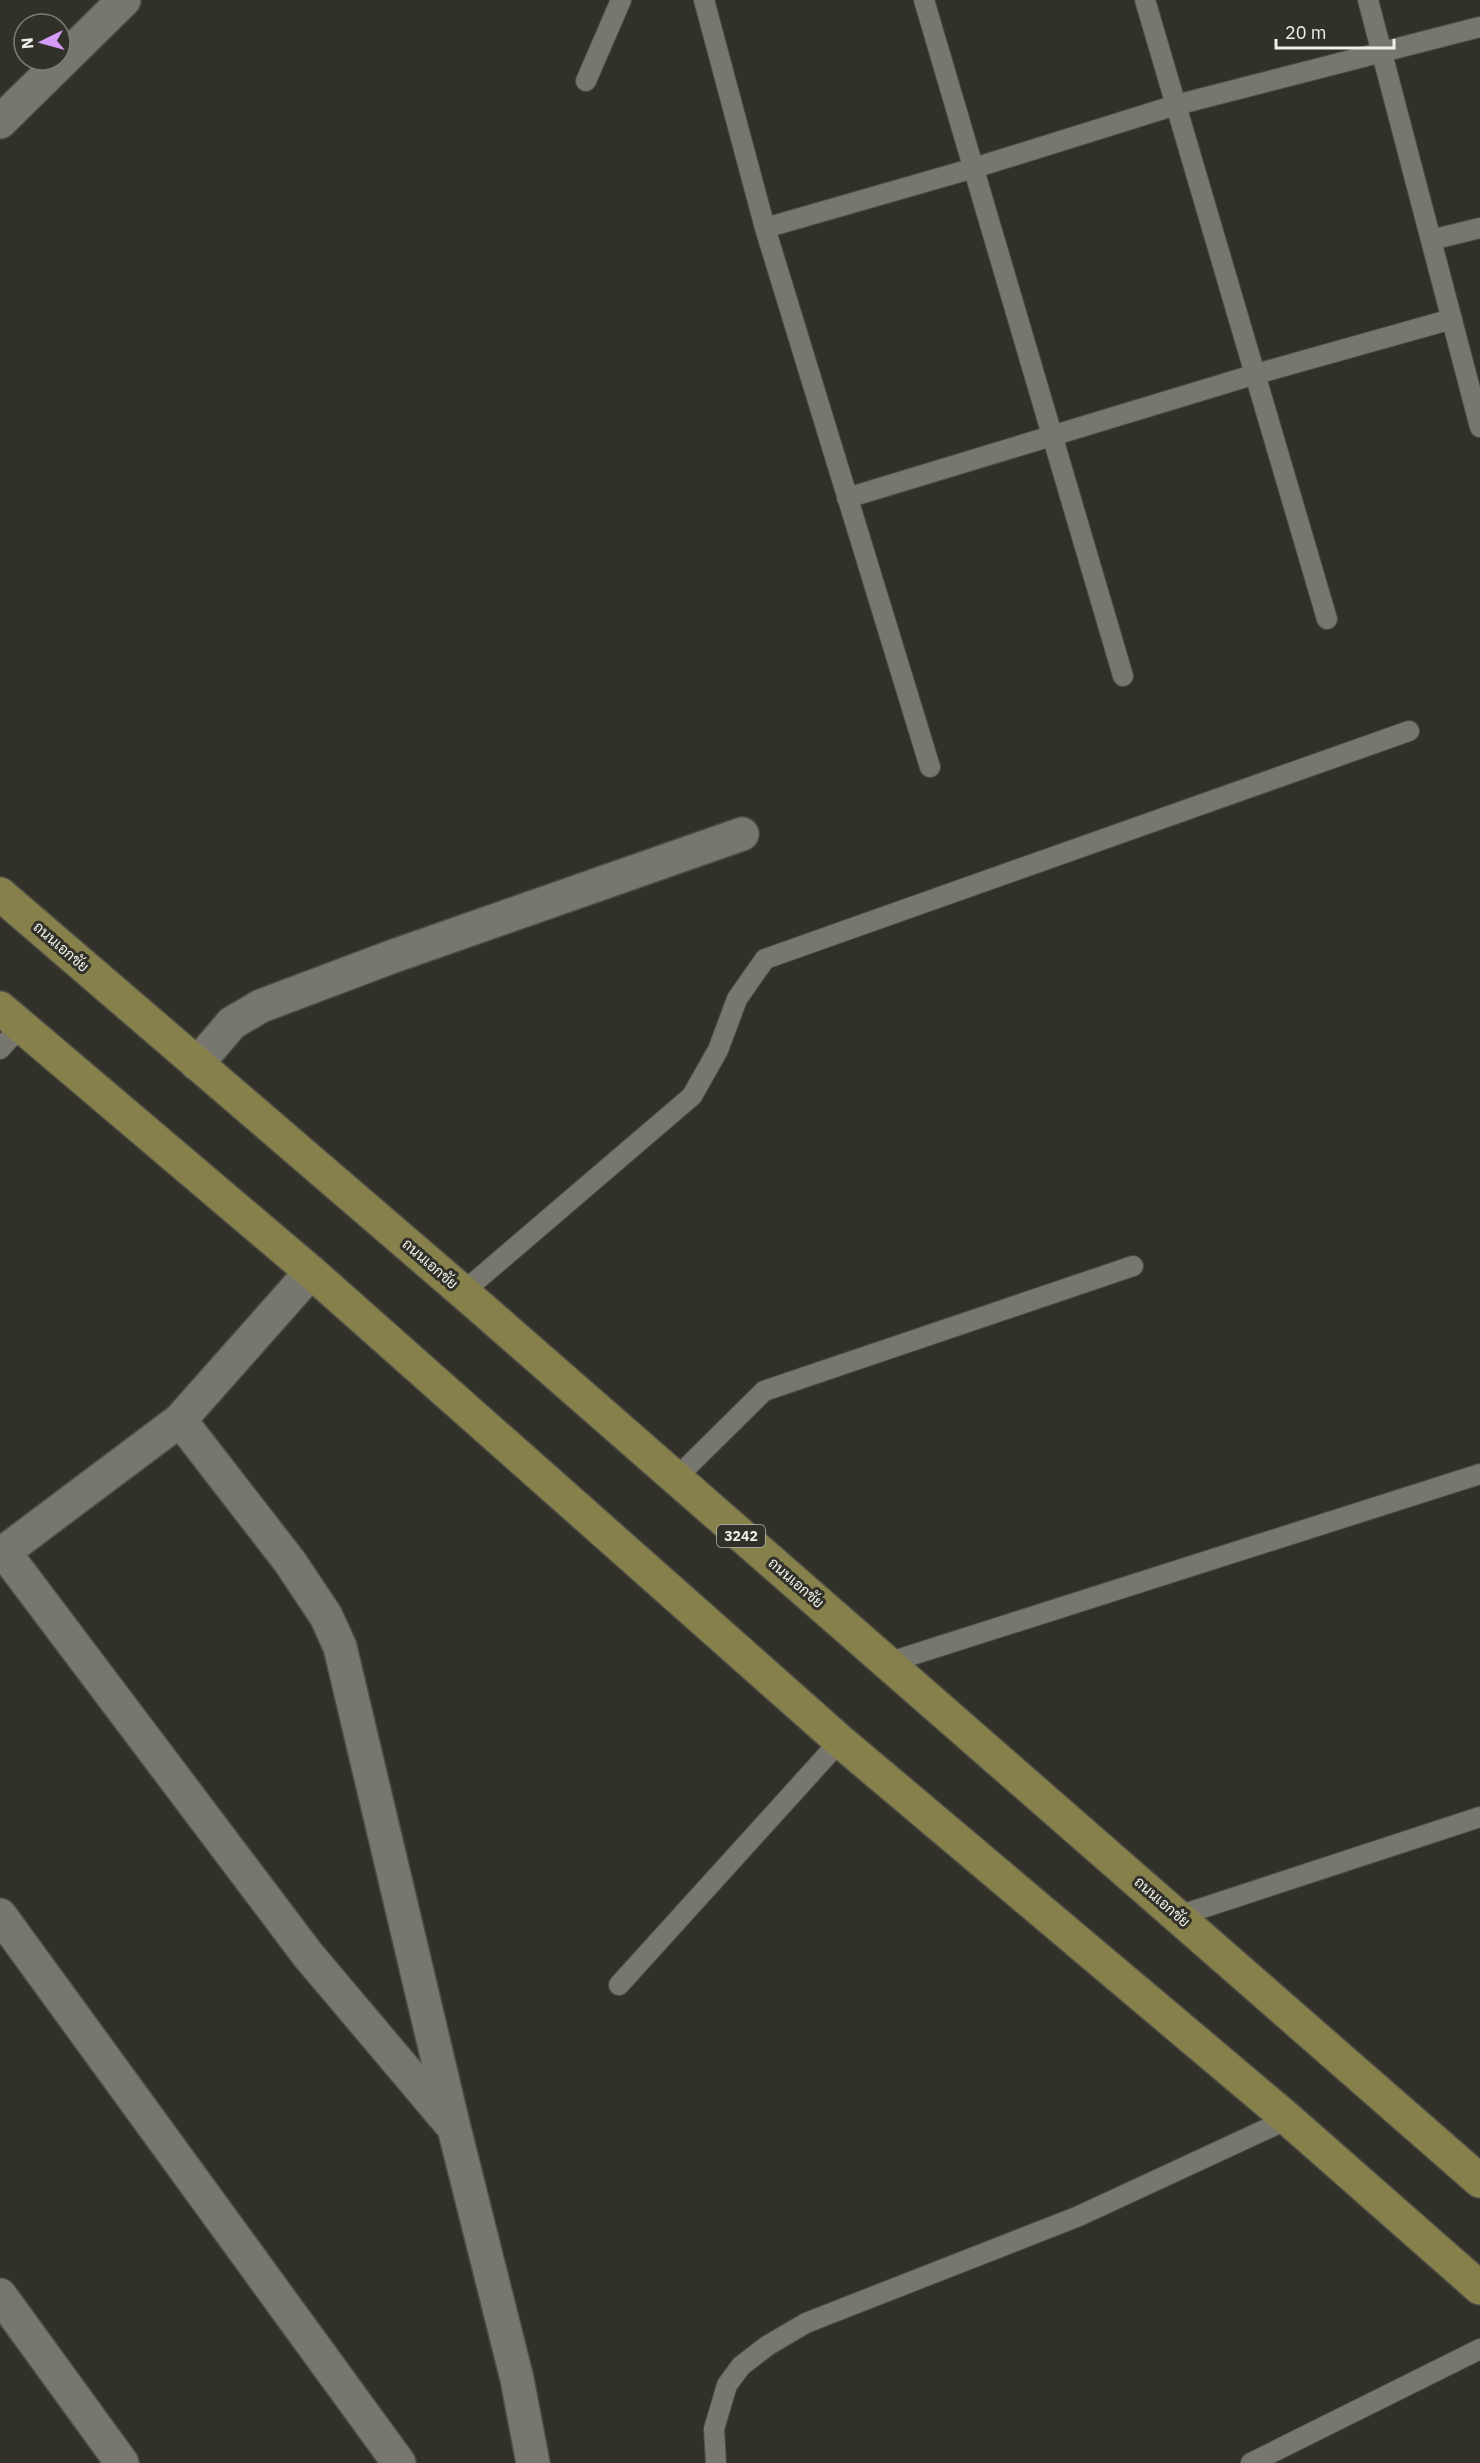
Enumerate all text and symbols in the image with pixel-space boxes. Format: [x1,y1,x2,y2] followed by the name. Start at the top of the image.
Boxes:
[12,12,72,72] north arrow
[1276,12,1394,50] scale bar
[1285,21,1327,44] text: 20 m
[17,37,38,50] text: N
[30,917,93,976] street label: ถนนเอกชัย
[399,1234,462,1293] street label: ถนนเอกชัย
[717,1525,765,1547] road number: 3242
[765,1553,828,1612] street label: ถนนเอกชัย
[1131,1872,1194,1931] street label: ถนนเอกชัย

